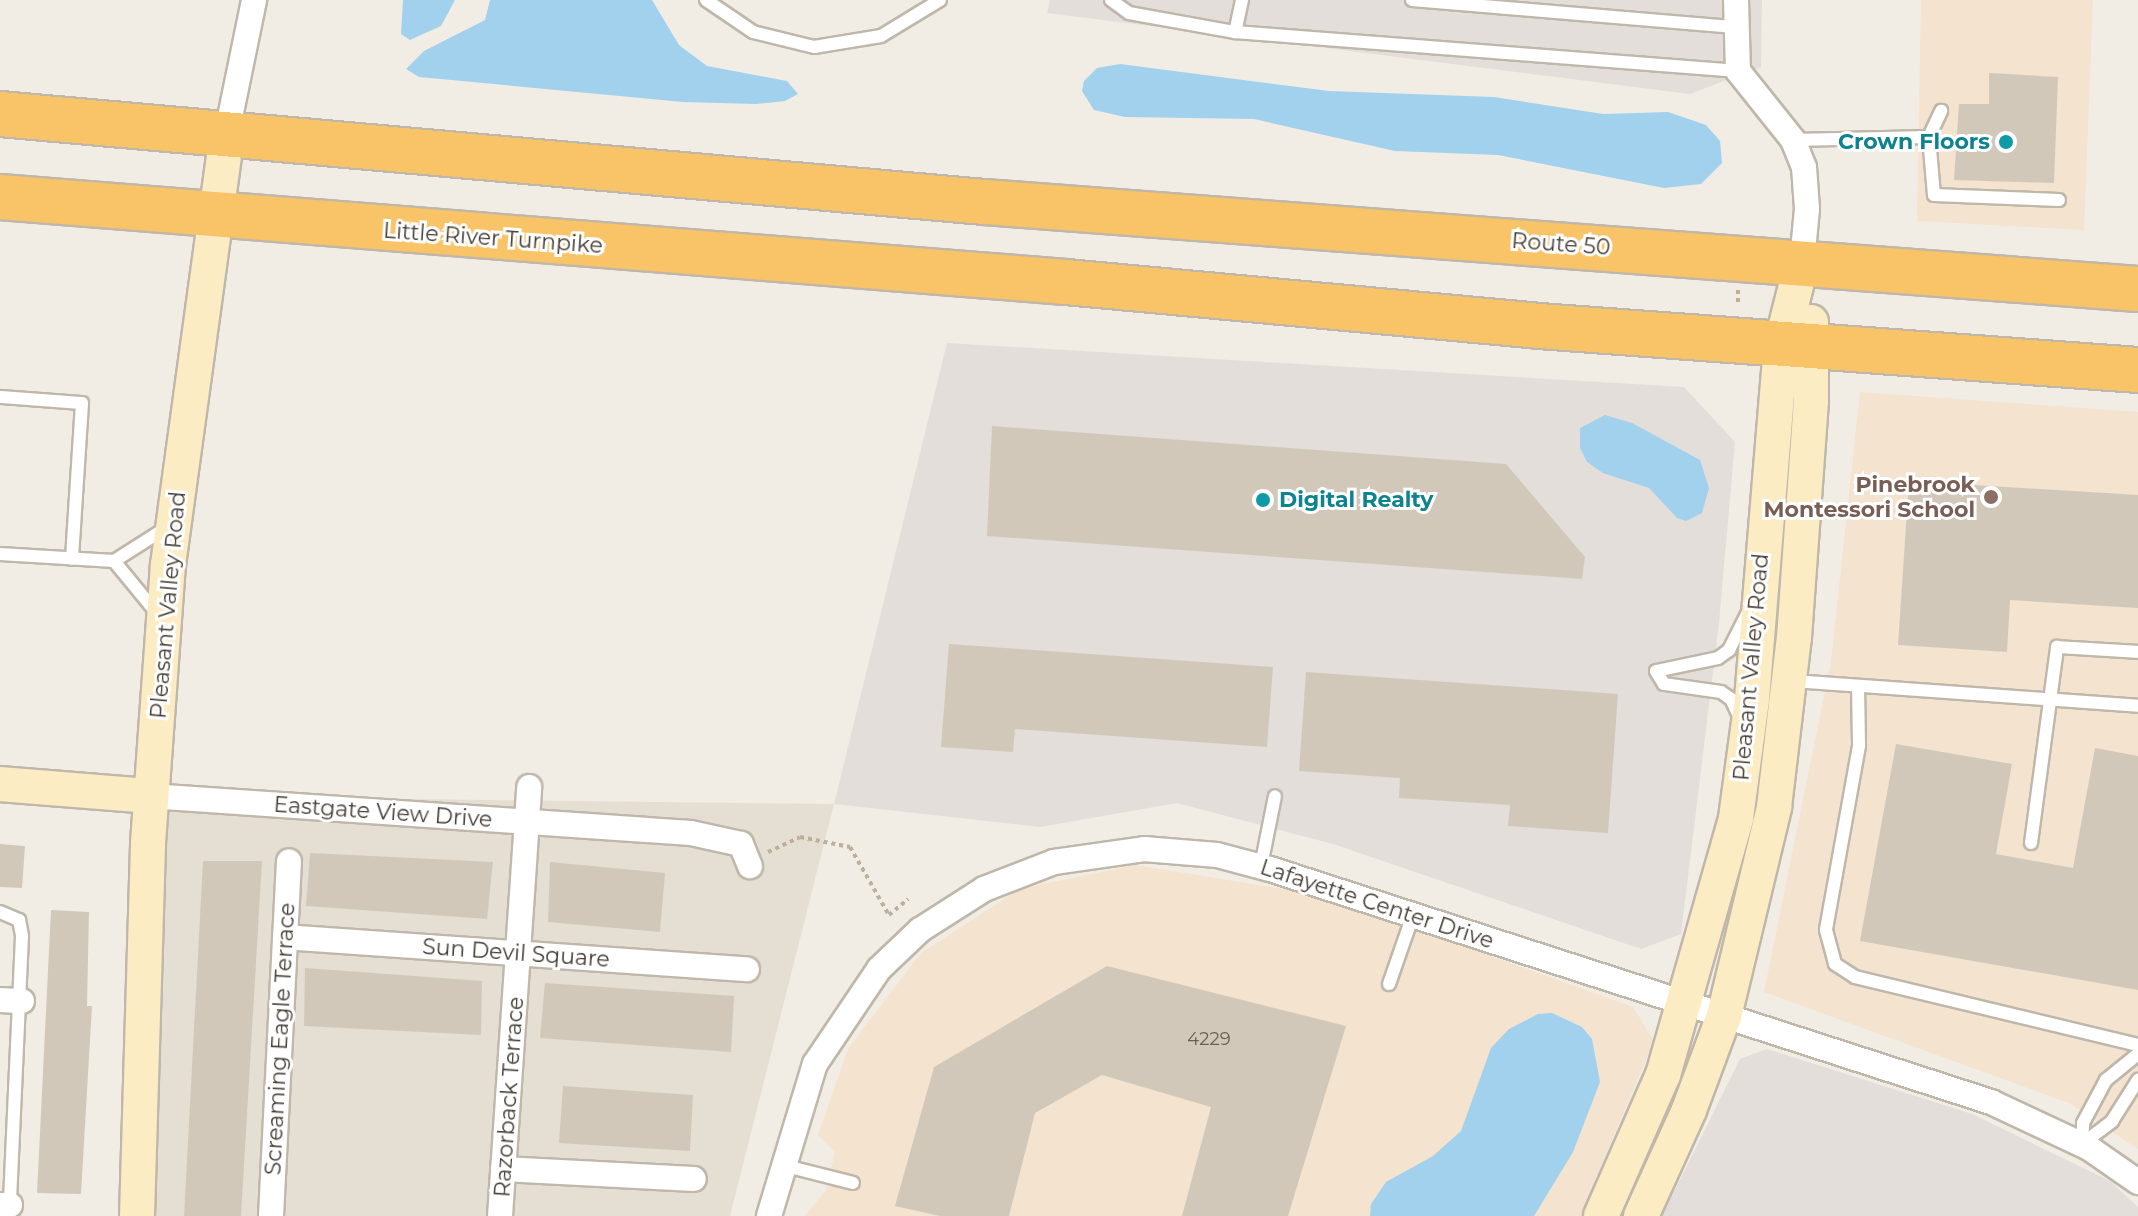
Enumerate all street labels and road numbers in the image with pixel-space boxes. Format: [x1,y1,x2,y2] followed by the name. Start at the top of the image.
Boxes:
[382,217,604,259] street label: Little River Turnpike
[1511,227,1611,261] street label: Route 50
[145,490,191,720] street label: Pleasant Valley Road
[1728,552,1774,782] street label: Pleasant Valley Road
[273,791,493,833] street label: Eastgate View Drive
[1257,854,1497,954] street label: Lafayette Center Drive
[260,902,300,1176] street label: Screaming Eagle Terrace
[421,933,611,973] street label: Sun Devil Square
[489,996,529,1198] street label: Razorback Terrace

